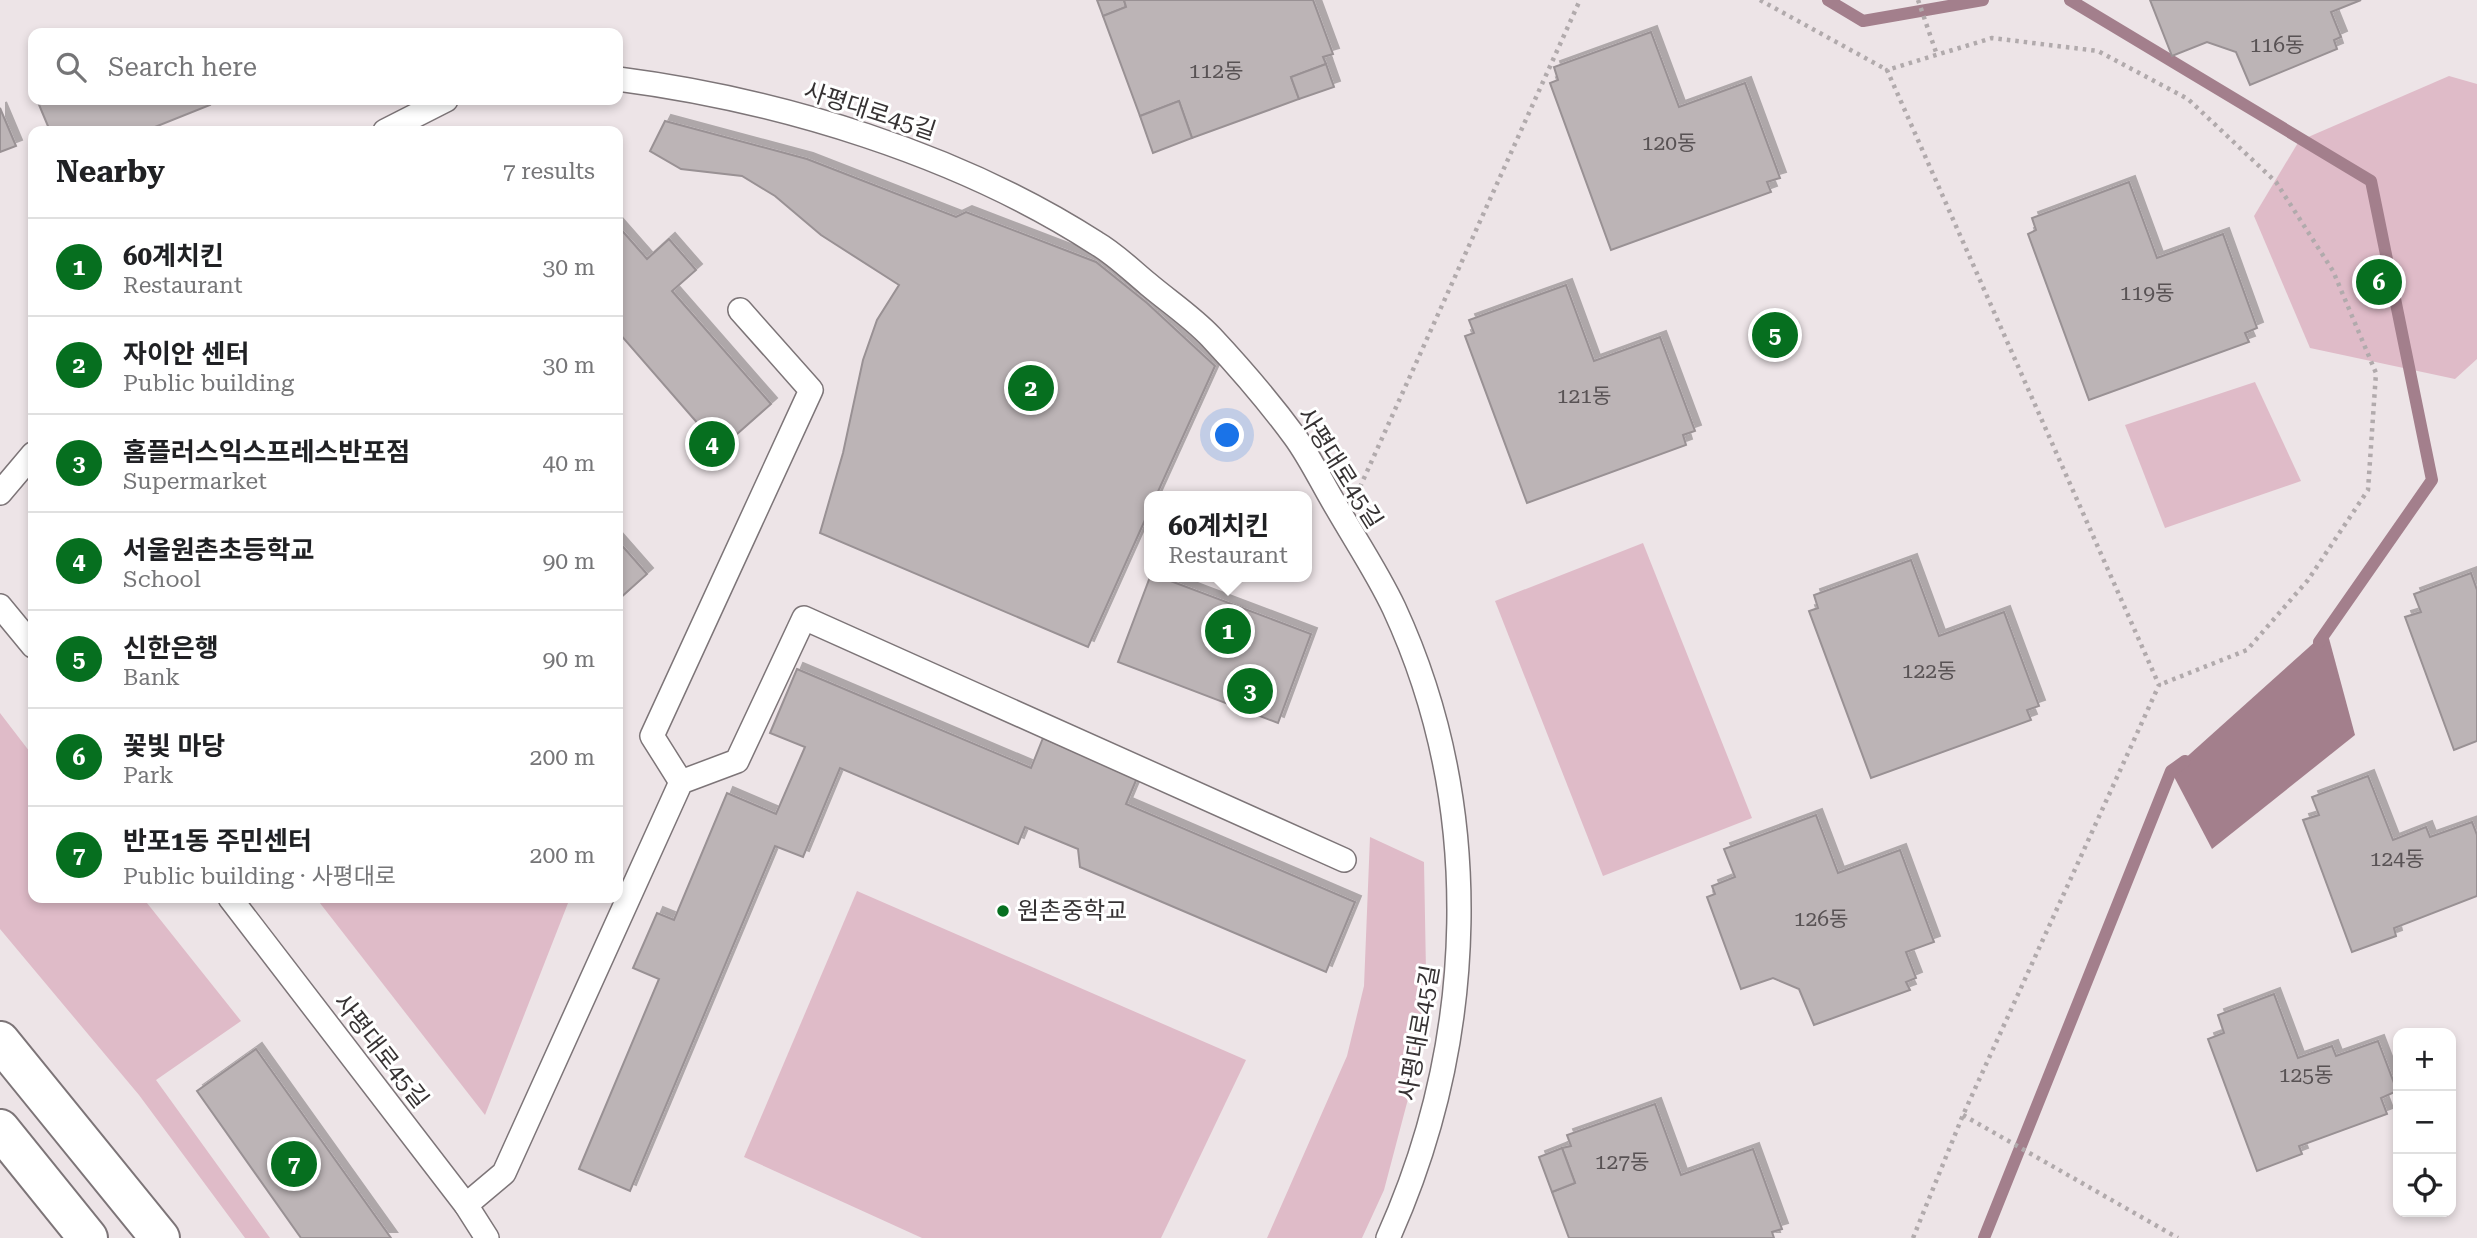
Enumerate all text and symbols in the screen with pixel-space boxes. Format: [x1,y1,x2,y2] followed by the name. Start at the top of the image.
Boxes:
[28,28,623,105] search box
[2250,33,2304,57] house number: 116동
[52,48,90,86] icon: search
[108,52,257,82] text: Search here
[1189,59,1243,83] house number: 112동
[800,76,940,146] street label: 사평대로45길
[1642,131,1696,155] house number: 120동
[56,154,165,189] text: Nearby
[503,158,595,185] text: 7 results
[123,241,224,271] text: 60계치킨
[73,254,85,281] text: 1
[542,254,595,281] text: 30 m
[2356,256,2402,308] pin: 6
[123,272,242,299] text: Restaurant
[2120,281,2174,305] house number: 119동
[1752,309,1798,361] pin: 5
[123,339,249,369] text: 자이안 센터
[73,352,85,379] text: 2
[542,352,595,379] text: 30 m
[1008,362,1054,414] pin: 2
[123,370,294,397] text: Public building
[1557,384,1611,408] house number: 121동
[1292,402,1388,534] street label: 사평대로45길
[689,418,735,470] pin: 4
[1210,418,1244,452] your location
[123,437,410,467] text: 홈플러스익스프레스반포점
[73,450,85,477] text: 3
[542,450,595,477] text: 40 m
[123,468,267,495] text: Supermarket
[1144,491,1312,582] popup
[1168,511,1269,541] text: 60계치킨
[123,535,314,565] text: 서울원촌초등학교
[1168,542,1288,569] text: Restaurant
[73,548,85,575] text: 4
[542,548,595,575] text: 90 m
[123,566,201,593] text: School
[1205,605,1251,657] pin: 1
[123,633,219,663] text: 신한은행
[73,646,85,673] text: 5
[542,646,595,673] text: 90 m
[1902,659,1956,683] house number: 122동
[123,664,180,691] text: Bank
[1227,665,1273,717] pin: 3
[123,731,225,761] text: 꽃빛 마당
[73,744,85,771] text: 6
[530,744,595,771] text: 200 m
[123,762,174,789] text: Park
[123,826,312,856] text: 반포1동 주민센터
[73,842,85,869] text: 7
[530,842,595,869] text: 200 m
[2370,847,2424,871] house number: 124동
[123,863,396,890] text: Public building · 사평대로
[1017,897,1127,925] place label: 원촌중학교
[995,903,1011,919] marker: 원촌중학교
[1794,907,1848,931] house number: 126동
[1393,963,1445,1103] street label: 사평대로45길
[328,988,434,1114] street label: 사평대로45길
[2393,1028,2456,1217] map controls
[2393,1028,2456,1091] button: +
[2279,1063,2333,1087] house number: 125동
[2393,1091,2456,1154] button: −
[271,1138,317,1190] pin: 7
[1595,1150,1649,1174] house number: 127동
[2393,1154,2456,1217] button: locate

